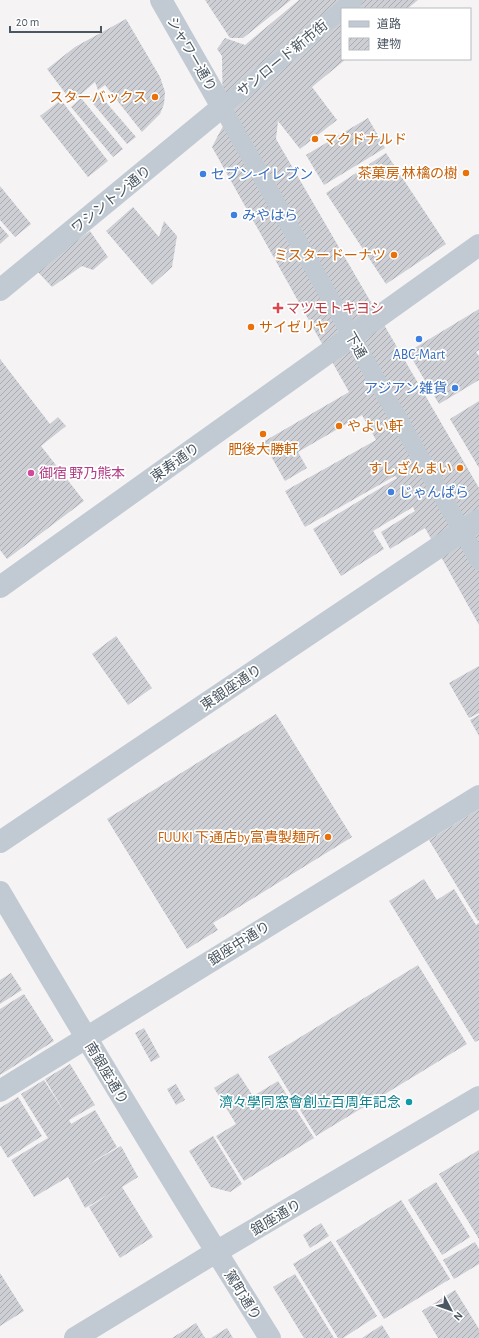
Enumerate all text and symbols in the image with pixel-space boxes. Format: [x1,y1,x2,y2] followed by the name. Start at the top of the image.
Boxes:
[10,8,101,34] scale bar
[341,8,471,60] legend
[164,14,219,94] street label: シャワー通り
[16,16,39,28] text: 20 m
[234,17,331,99] street label: サンロード新市街
[377,17,401,30] text: 道路
[377,37,401,50] text: 建物
[50,90,147,105] place label: スターバックス
[150,92,160,102] marker: スターバックス
[323,132,407,147] place label: マクドナルド
[310,134,320,144] marker: マクドナルド
[69,163,154,236] street label: ワシントン通り
[358,165,458,181] place label: 茶菓房 林檎の樹
[211,166,313,182] place label: セブン-イレブン
[461,168,471,178] marker: 茶菓房 林檎の樹
[198,169,208,179] marker: セブン-イレブン
[242,208,298,223] place label: みやはら
[229,210,239,220] marker: みやはら
[274,248,386,263] place label: ミスタードーナツ
[389,250,399,260] marker: ミスタードーナツ
[286,301,384,316] place label: マツモトキヨシ
[273,303,283,313] marker: マツモトキヨシ
[259,320,329,335] place label: サイゼリヤ
[246,322,256,332] marker: サイゼリヤ
[342,329,369,361] street label: 下通
[414,334,424,344] marker: ABC-Mart
[393,348,446,362] place label: ABC-Mart
[364,380,447,396] place label: アジアン雑貨
[450,383,460,393] marker: アジアン雑貨
[347,419,403,434] place label: やよい軒
[334,421,344,431] marker: やよい軒
[258,429,268,439] marker: 肥後大勝軒
[148,440,203,485] street label: 東寿通り
[228,442,298,457] place label: 肥後大勝軒
[368,460,452,476] place label: すしざんまい
[455,463,465,473] marker: すしざんまい
[39,465,125,481] place label: 御宿 野乃熊本
[26,468,36,478] marker: 御宿 野乃熊本
[399,485,469,500] place label: じゃんぱら
[386,487,396,497] marker: じゃんぱら
[198,662,264,713] street label: 東銀座通り
[158,830,320,845] place label: FUUKI 下通店by富貴製麺所
[323,832,333,842] marker: FUUKI 下通店by富貴製麺所
[206,919,273,968] street label: 銀座中通り
[82,1039,131,1107] street label: 南銀座通り
[219,1095,401,1110] place label: 濟々學同窓會創立百周年記念
[404,1097,414,1107] marker: 濟々學同窓會創立百周年記念
[248,1197,304,1238] street label: 銀座通り
[221,1268,264,1323] street label: 駕町通り
[431,1290,471,1330] north arrow
[452,1310,465,1323] text: N

